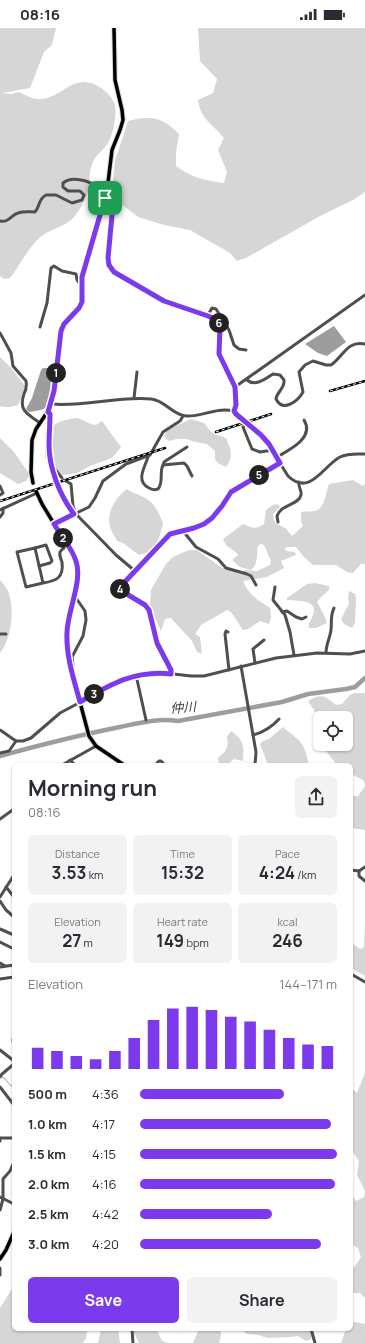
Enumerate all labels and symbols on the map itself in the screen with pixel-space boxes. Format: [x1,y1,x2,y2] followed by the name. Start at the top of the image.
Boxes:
[88,181,122,215] pin
[209,313,229,333] pin: 6
[46,363,66,383] pin: 1
[249,465,269,485] pin: 5
[53,528,73,548] pin: 2
[110,579,130,599] pin: 4
[84,684,104,704] pin: 3
[169,697,199,717] water label: 仲川

